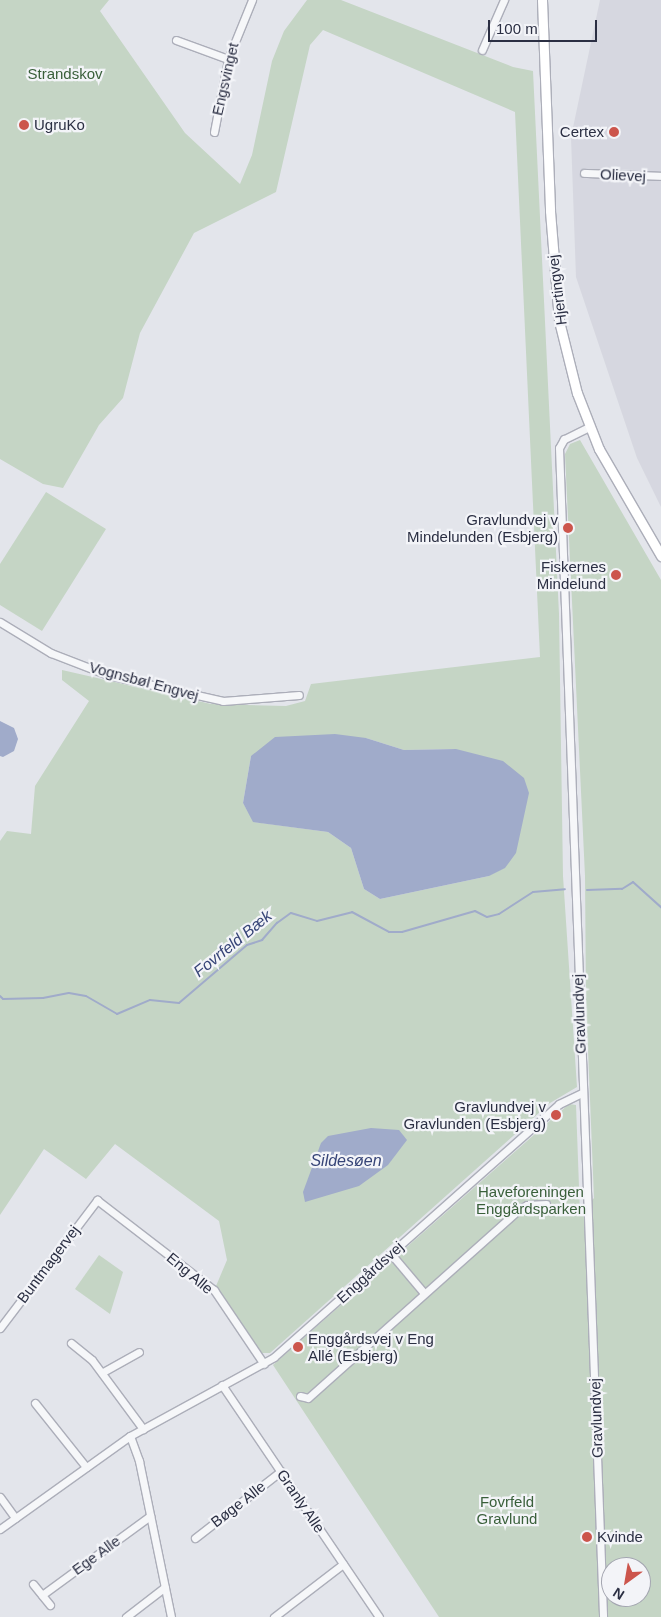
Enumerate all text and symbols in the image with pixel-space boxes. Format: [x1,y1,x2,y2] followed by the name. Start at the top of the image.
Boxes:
[491,10,600,42] scale bar
[496,20,538,37] text: 100 m
[208,41,242,117] street label: Engsvinget
[27,65,103,83] park label: Strandskov
[34,116,85,134] place label: UgruKo
[18,119,30,131] marker: UgruKo
[560,123,604,141] place label: Certex
[608,126,620,138] marker: Certex
[600,165,646,185] street label: Olievej
[544,254,570,326] street label: Hjertingvej
[407,510,558,545] place label: Gravlundvej v Mindelunden (Esbjerg)
[562,522,574,534] marker: Gravlundvej v Mindelunden (Esbjerg)
[537,557,606,592] place label: Fiskernes Mindelund
[610,569,622,581] marker: Fiskernes Mindelund
[87,658,201,704] street label: Vognsbøl Engvej
[190,907,276,981] water label: Fovrfeld Bæk
[569,974,589,1054] street label: Gravlundvej
[403,1097,546,1132] place label: Gravlundvej v Gravlunden (Esbjerg)
[550,1109,562,1121] marker: Gravlundvej v Gravlunden (Esbjerg)
[310,1151,382,1171] water label: Sildesøen
[476,1182,586,1217] park label: Haveforeningen Enggårdsparken
[13,1222,83,1306] street label: Buntmagervej
[333,1237,407,1307] street label: Enggårdsvej
[163,1248,217,1298] street label: Eng Alle
[308,1329,434,1364] place label: Enggårdsvej v Eng Allé (Esbjerg)
[292,1341,304,1353] marker: Enggårdsvej v Eng Allé (Esbjerg)
[586,1378,606,1458] street label: Gravlundvej
[273,1466,329,1536] street label: Granly Alle
[207,1477,269,1531] street label: Bøge Alle
[477,1492,537,1527] park label: Fovrfeld Gravlund
[597,1528,643,1546] place label: Kvinde
[68,1531,124,1579] street label: Ege Alle
[581,1531,593,1543] marker: Kvinde
[601,1557,651,1607] north arrow
[610,1584,627,1603] text: N

